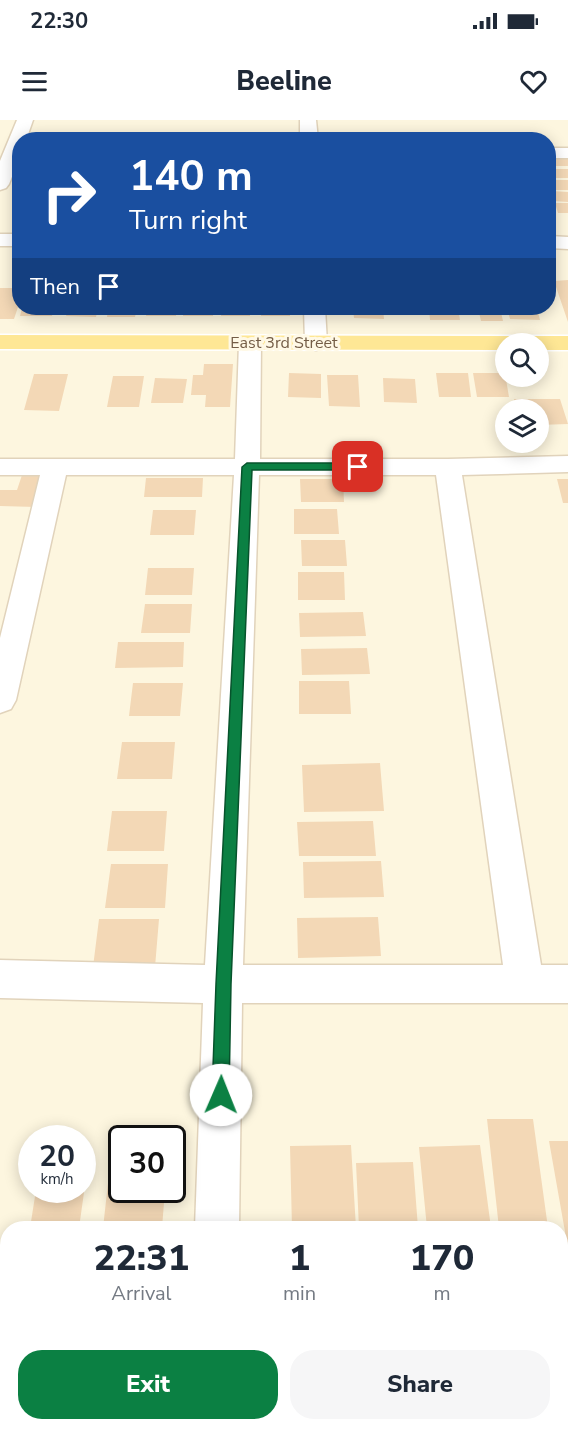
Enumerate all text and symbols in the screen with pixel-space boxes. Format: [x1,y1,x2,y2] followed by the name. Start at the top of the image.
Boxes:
[30,6,88,36] text: 22:30
[236,63,332,100] text: Beeline
[18,65,51,98] icon: menu
[517,65,550,98] icon: heart
[129,148,253,205] text: 140 m
[30,156,108,234] icon: right
[129,202,247,239] text: Turn right
[92,270,125,303] icon: arrive
[30,272,80,302] text: Then
[230,332,338,354] street label: East 3rd Street
[495,333,549,453] map controls
[495,333,549,387] button: search
[495,399,549,453] button: layers
[332,441,383,492] pin
[341,450,374,483] icon: arrive
[189,1063,253,1127] position arrow
[108,1125,186,1203] speed limit sign: 30
[39,1136,75,1177] text: 20
[40,1169,74,1189] text: km/h
[94,1234,189,1283] text: 22:31
[289,1234,310,1283] text: 1
[410,1234,474,1283] text: 170
[111,1280,172,1307] text: Arrival
[283,1280,316,1307] text: min
[433,1280,451,1307] text: m
[18,1350,278,1419] button: Exit
[290,1350,550,1419] button: Share

